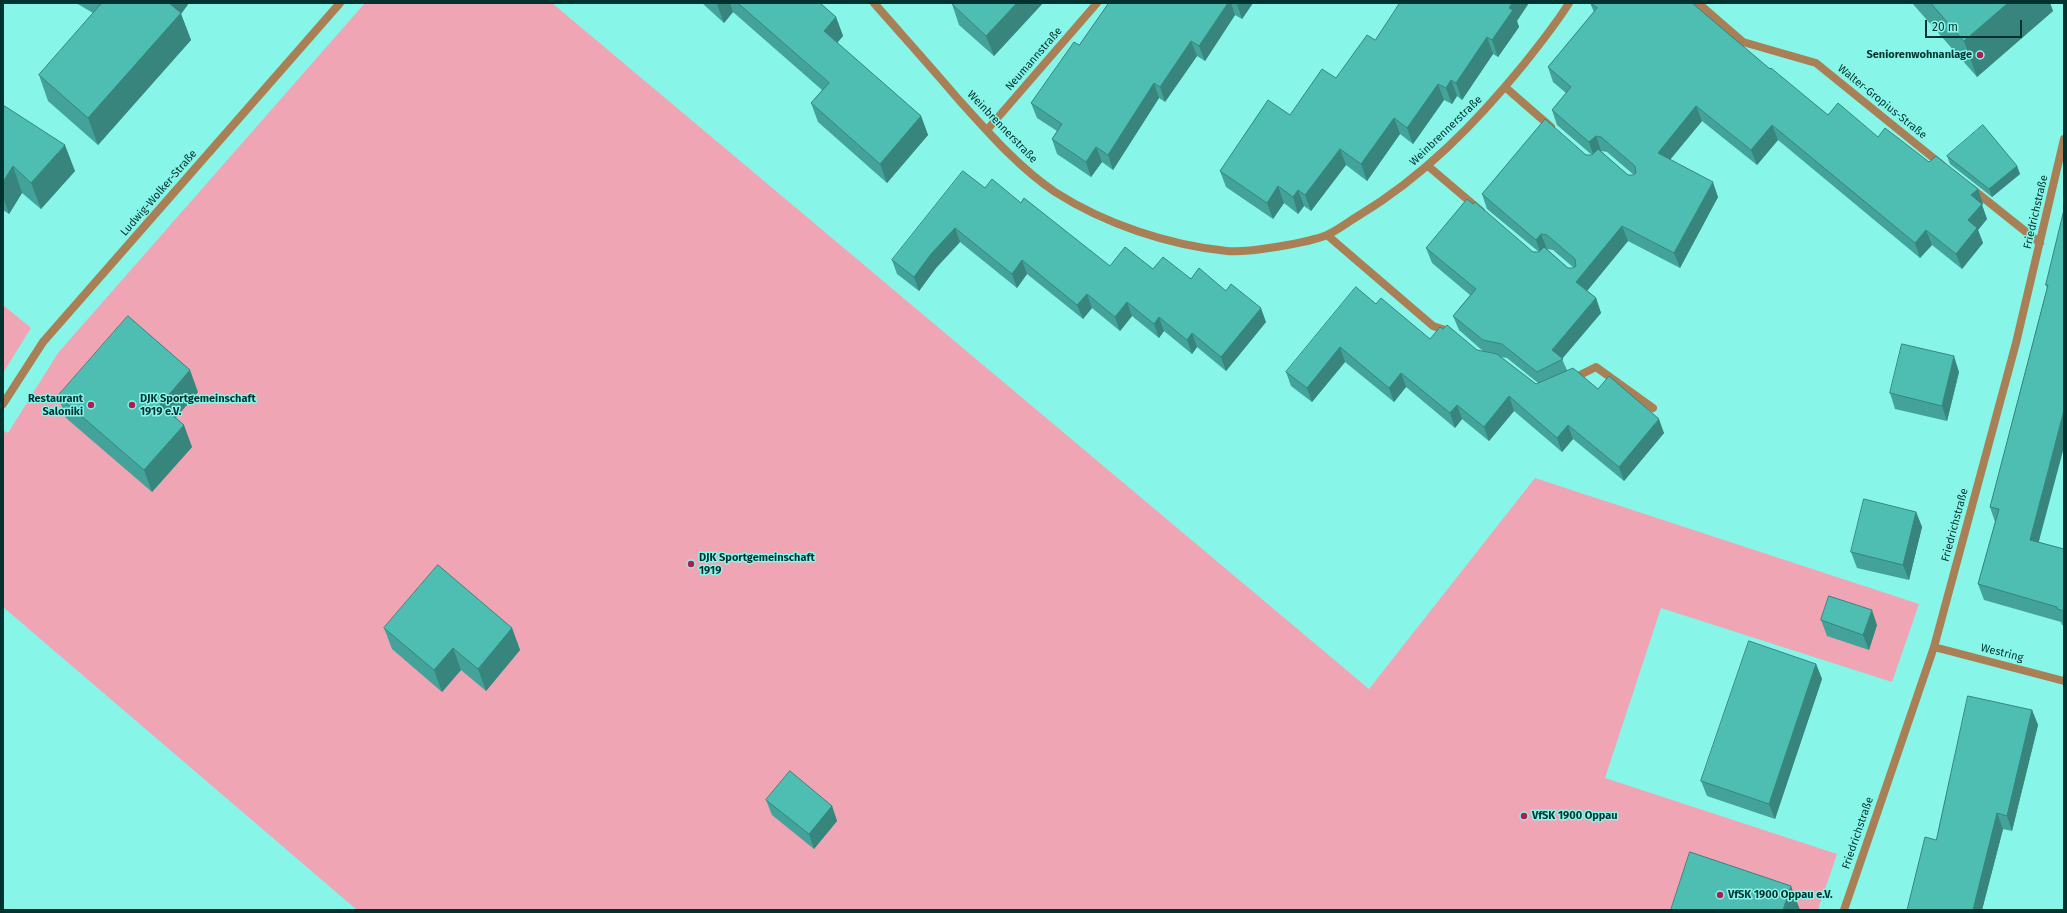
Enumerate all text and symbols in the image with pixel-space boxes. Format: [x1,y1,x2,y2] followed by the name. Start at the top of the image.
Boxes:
[1927,12,2024,38] scale bar
[1932,20,1958,34] text: 20 m
[1003,25,1065,93] street label: Neumannstraße
[1867,48,1972,62] place label: Seniorenwohnanlage
[1975,50,1985,60] marker: Seniorenwohnanlage
[1835,62,1929,142] street label: Walter-Gropius-Straße
[964,88,1040,166] street label: Weinbrennerstraße
[1407,93,1485,169] street label: Weinbrennerstraße
[118,147,200,239] street label: Ludwig-Wolker-Straße
[2021,174,2051,250] street label: Friedrichstraße
[28,392,83,418] place label: Restaurant Saloniki
[140,392,256,418] place label: DJK Sportgemeinschaft 1919 e.V.
[86,400,96,410] marker: Restaurant Saloniki
[127,400,137,410] marker: DJK Sportgemeinschaft 1919 e.V.
[1939,487,1971,563] street label: Friedrichstraße
[699,551,815,577] place label: DJK Sportgemeinschaft 1919
[686,559,696,569] marker: DJK Sportgemeinschaft 1919
[1979,641,2025,665] street label: Westring
[1839,795,1877,871] street label: Friedrichstraße
[1532,809,1618,823] place label: VfSK 1900 Oppau
[1519,811,1529,821] marker: VfSK 1900 Oppau
[1728,888,1833,902] place label: VfSK 1900 Oppau e.V.
[1715,890,1725,900] marker: VfSK 1900 Oppau e.V.

